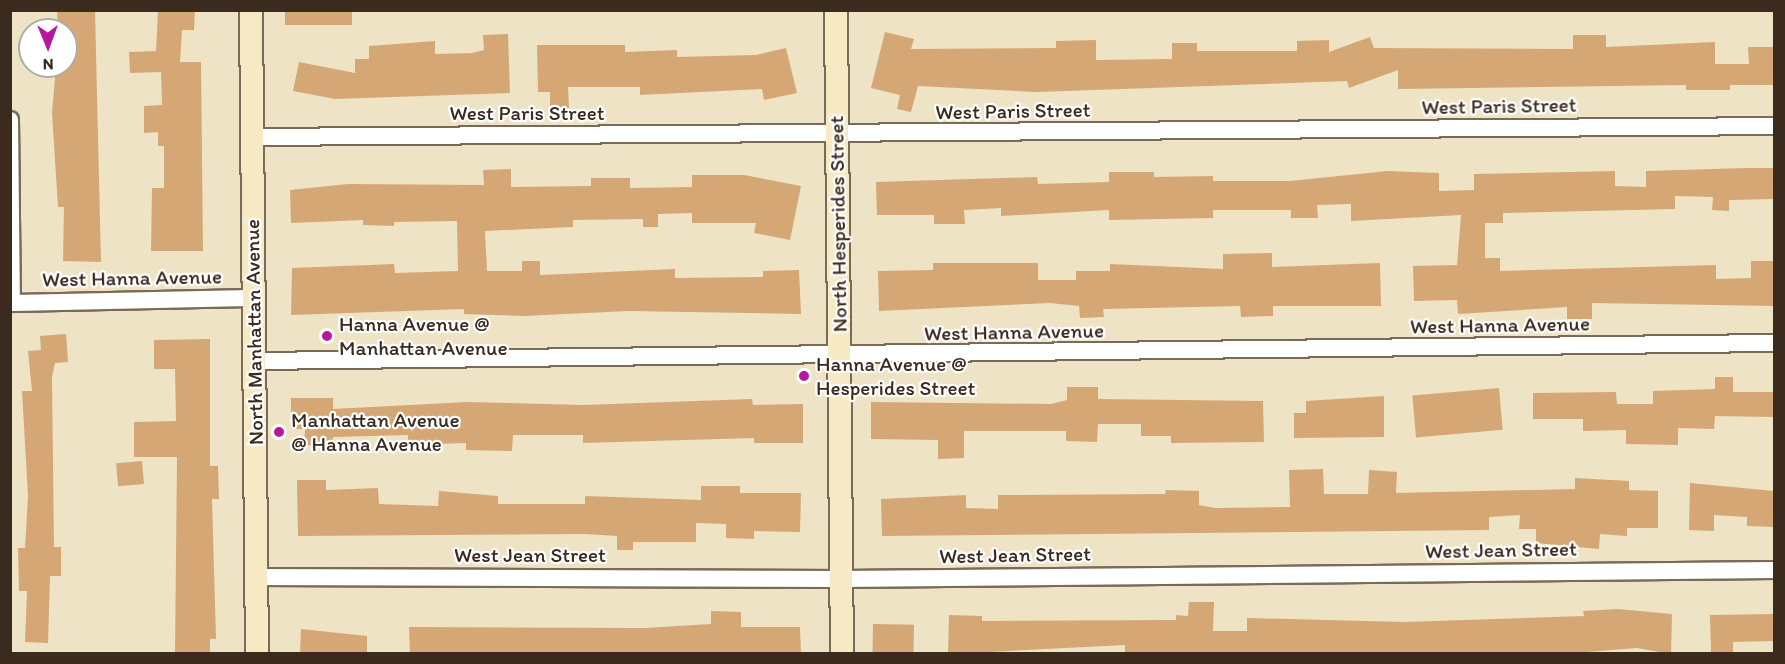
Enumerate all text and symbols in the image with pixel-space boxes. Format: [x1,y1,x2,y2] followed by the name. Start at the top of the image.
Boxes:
[18,18,78,78] north arrow
[43,55,54,74] text: N
[1421,92,1577,120] street label: West Paris Street
[935,97,1091,125] street label: West Paris Street
[450,100,604,126] street label: West Paris Street
[824,116,852,332] street label: North Hesperides Street
[239,219,269,445] street label: North Manhattan Avenue
[43,264,221,292] street label: West Hanna Avenue
[339,311,508,361] place label: Hanna Avenue @ Manhattan Avenue
[1411,311,1589,339] street label: West Hanna Avenue
[925,318,1103,346] street label: West Hanna Avenue
[320,329,334,343] marker: Hanna Avenue @ Manhattan Avenue
[816,351,975,401] place label: Hanna Avenue @ Hesperides Street
[797,369,811,383] marker: Hanna Avenue @ Hesperides Street
[291,407,460,457] place label: Manhattan Avenue @ Hanna Avenue
[272,425,286,439] marker: Manhattan Avenue @ Hanna Avenue
[1425,536,1577,564] street label: West Jean Street
[939,541,1091,569] street label: West Jean Street
[454,542,606,568] street label: West Jean Street

